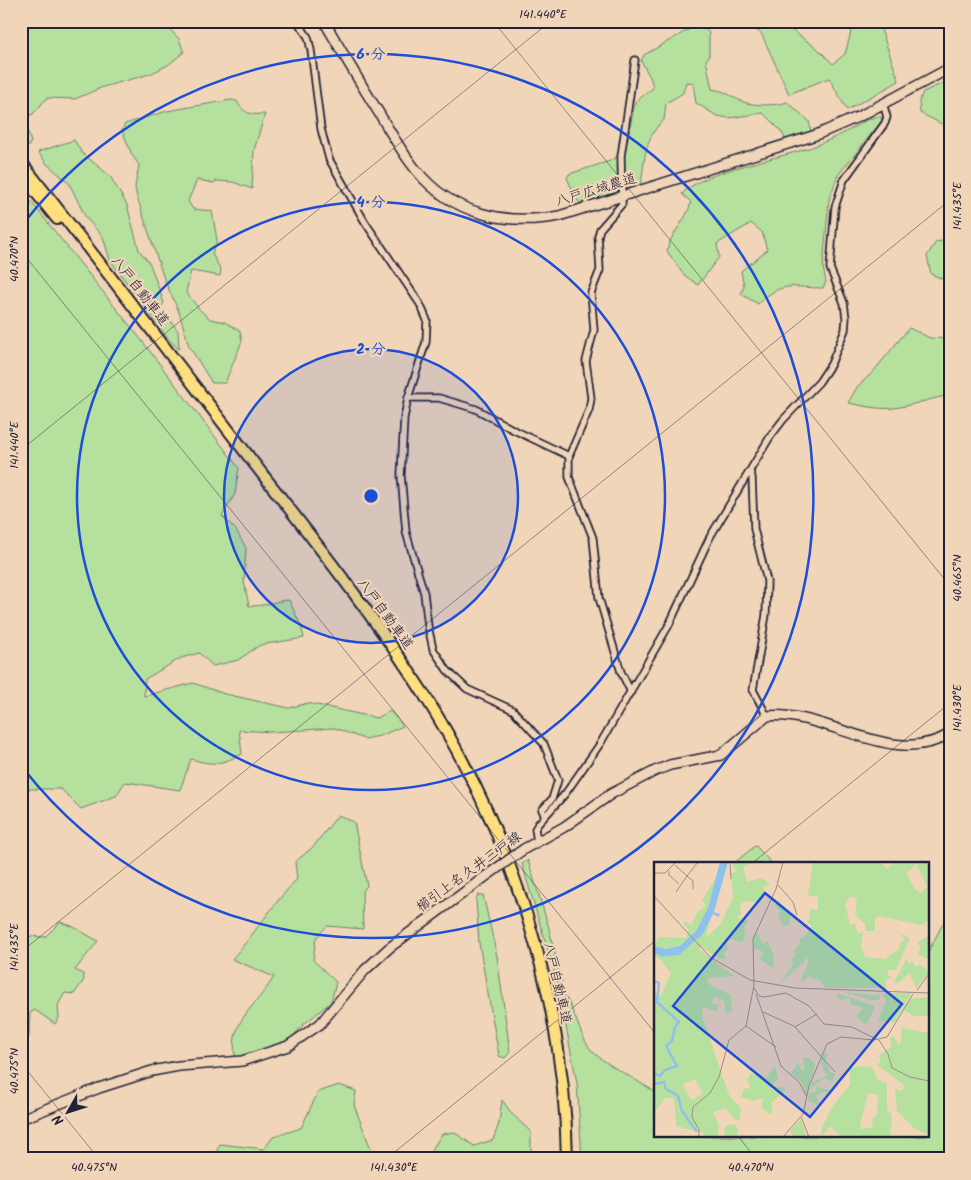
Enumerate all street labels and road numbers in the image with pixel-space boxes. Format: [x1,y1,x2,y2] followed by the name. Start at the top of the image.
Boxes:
[553,167,639,213] street label: 八戸広域農道
[105,251,175,331] street label: 八戸自動車道
[351,574,419,654] street label: 八戸自動車道
[412,826,526,918] street label: 櫛引上名久井三戸線
[537,940,577,1026] street label: 八戸自動車道

